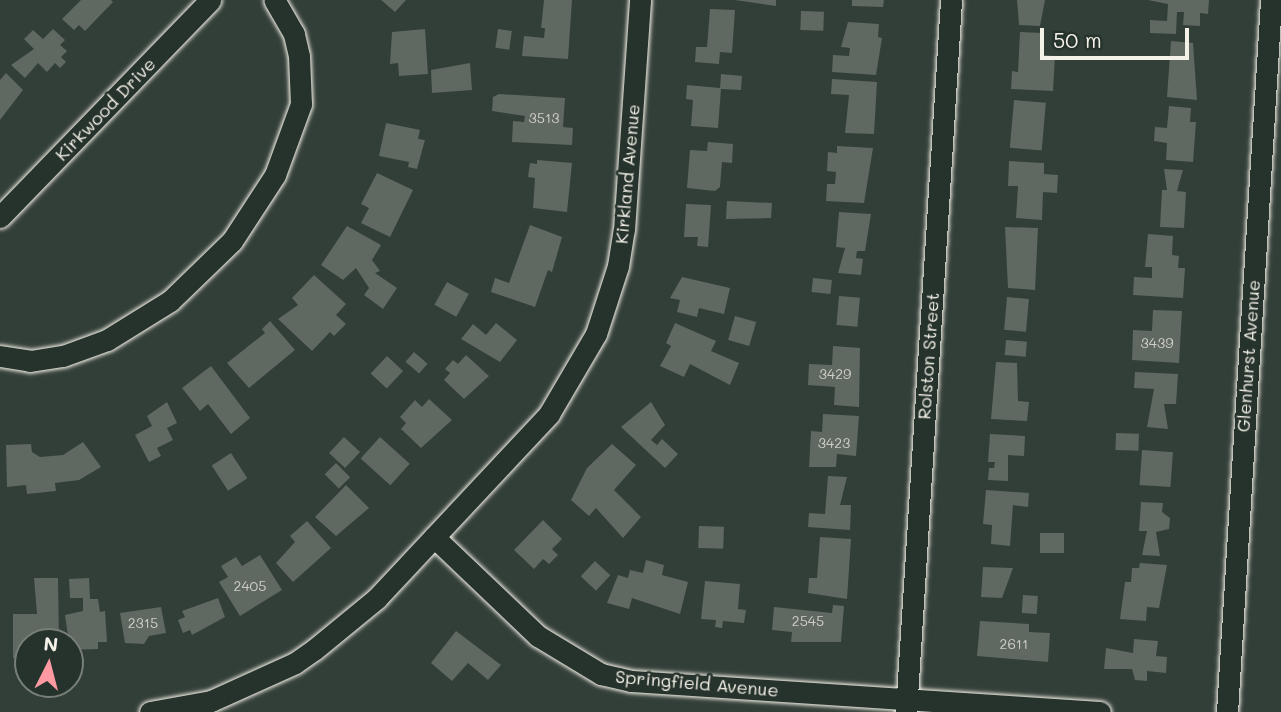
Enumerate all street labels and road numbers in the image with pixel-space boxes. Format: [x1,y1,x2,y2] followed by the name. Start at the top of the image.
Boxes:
[50,53,160,165] street label: Kirkwood Drive
[610,103,644,245] street label: Kirkland Avenue
[1232,279,1264,433] street label: Glenhurst Avenue
[913,292,943,420] street label: Rolston Street
[614,665,780,701] street label: Springfield Avenue

